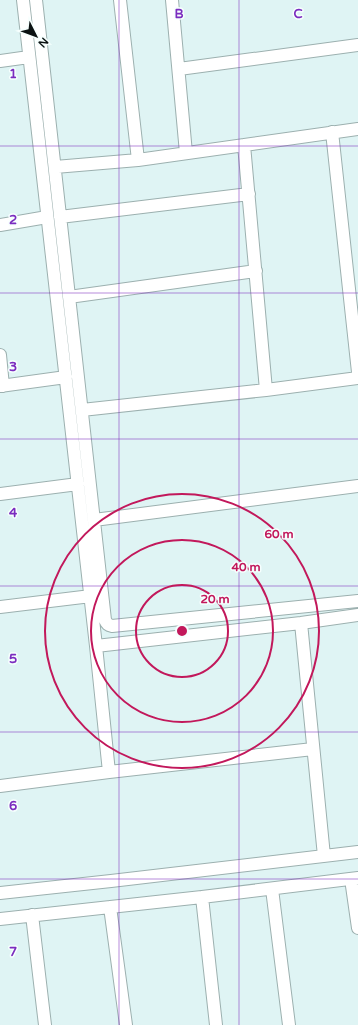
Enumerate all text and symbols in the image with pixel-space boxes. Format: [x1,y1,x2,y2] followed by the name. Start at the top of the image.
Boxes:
[174,6,184,22] text: B
[293,6,303,22] text: C
[16,16,56,56] north arrow
[35,35,51,50] text: N
[9,66,17,82] text: 1
[9,212,17,228] text: 2
[9,359,17,375] text: 3
[9,505,18,521] text: 4
[264,527,294,541] text: 60 m
[231,560,261,574] text: 40 m
[200,592,230,606] text: 20 m
[175,624,189,638] centre of rings
[9,651,17,667] text: 5
[9,798,17,814] text: 6
[9,944,17,960] text: 7

